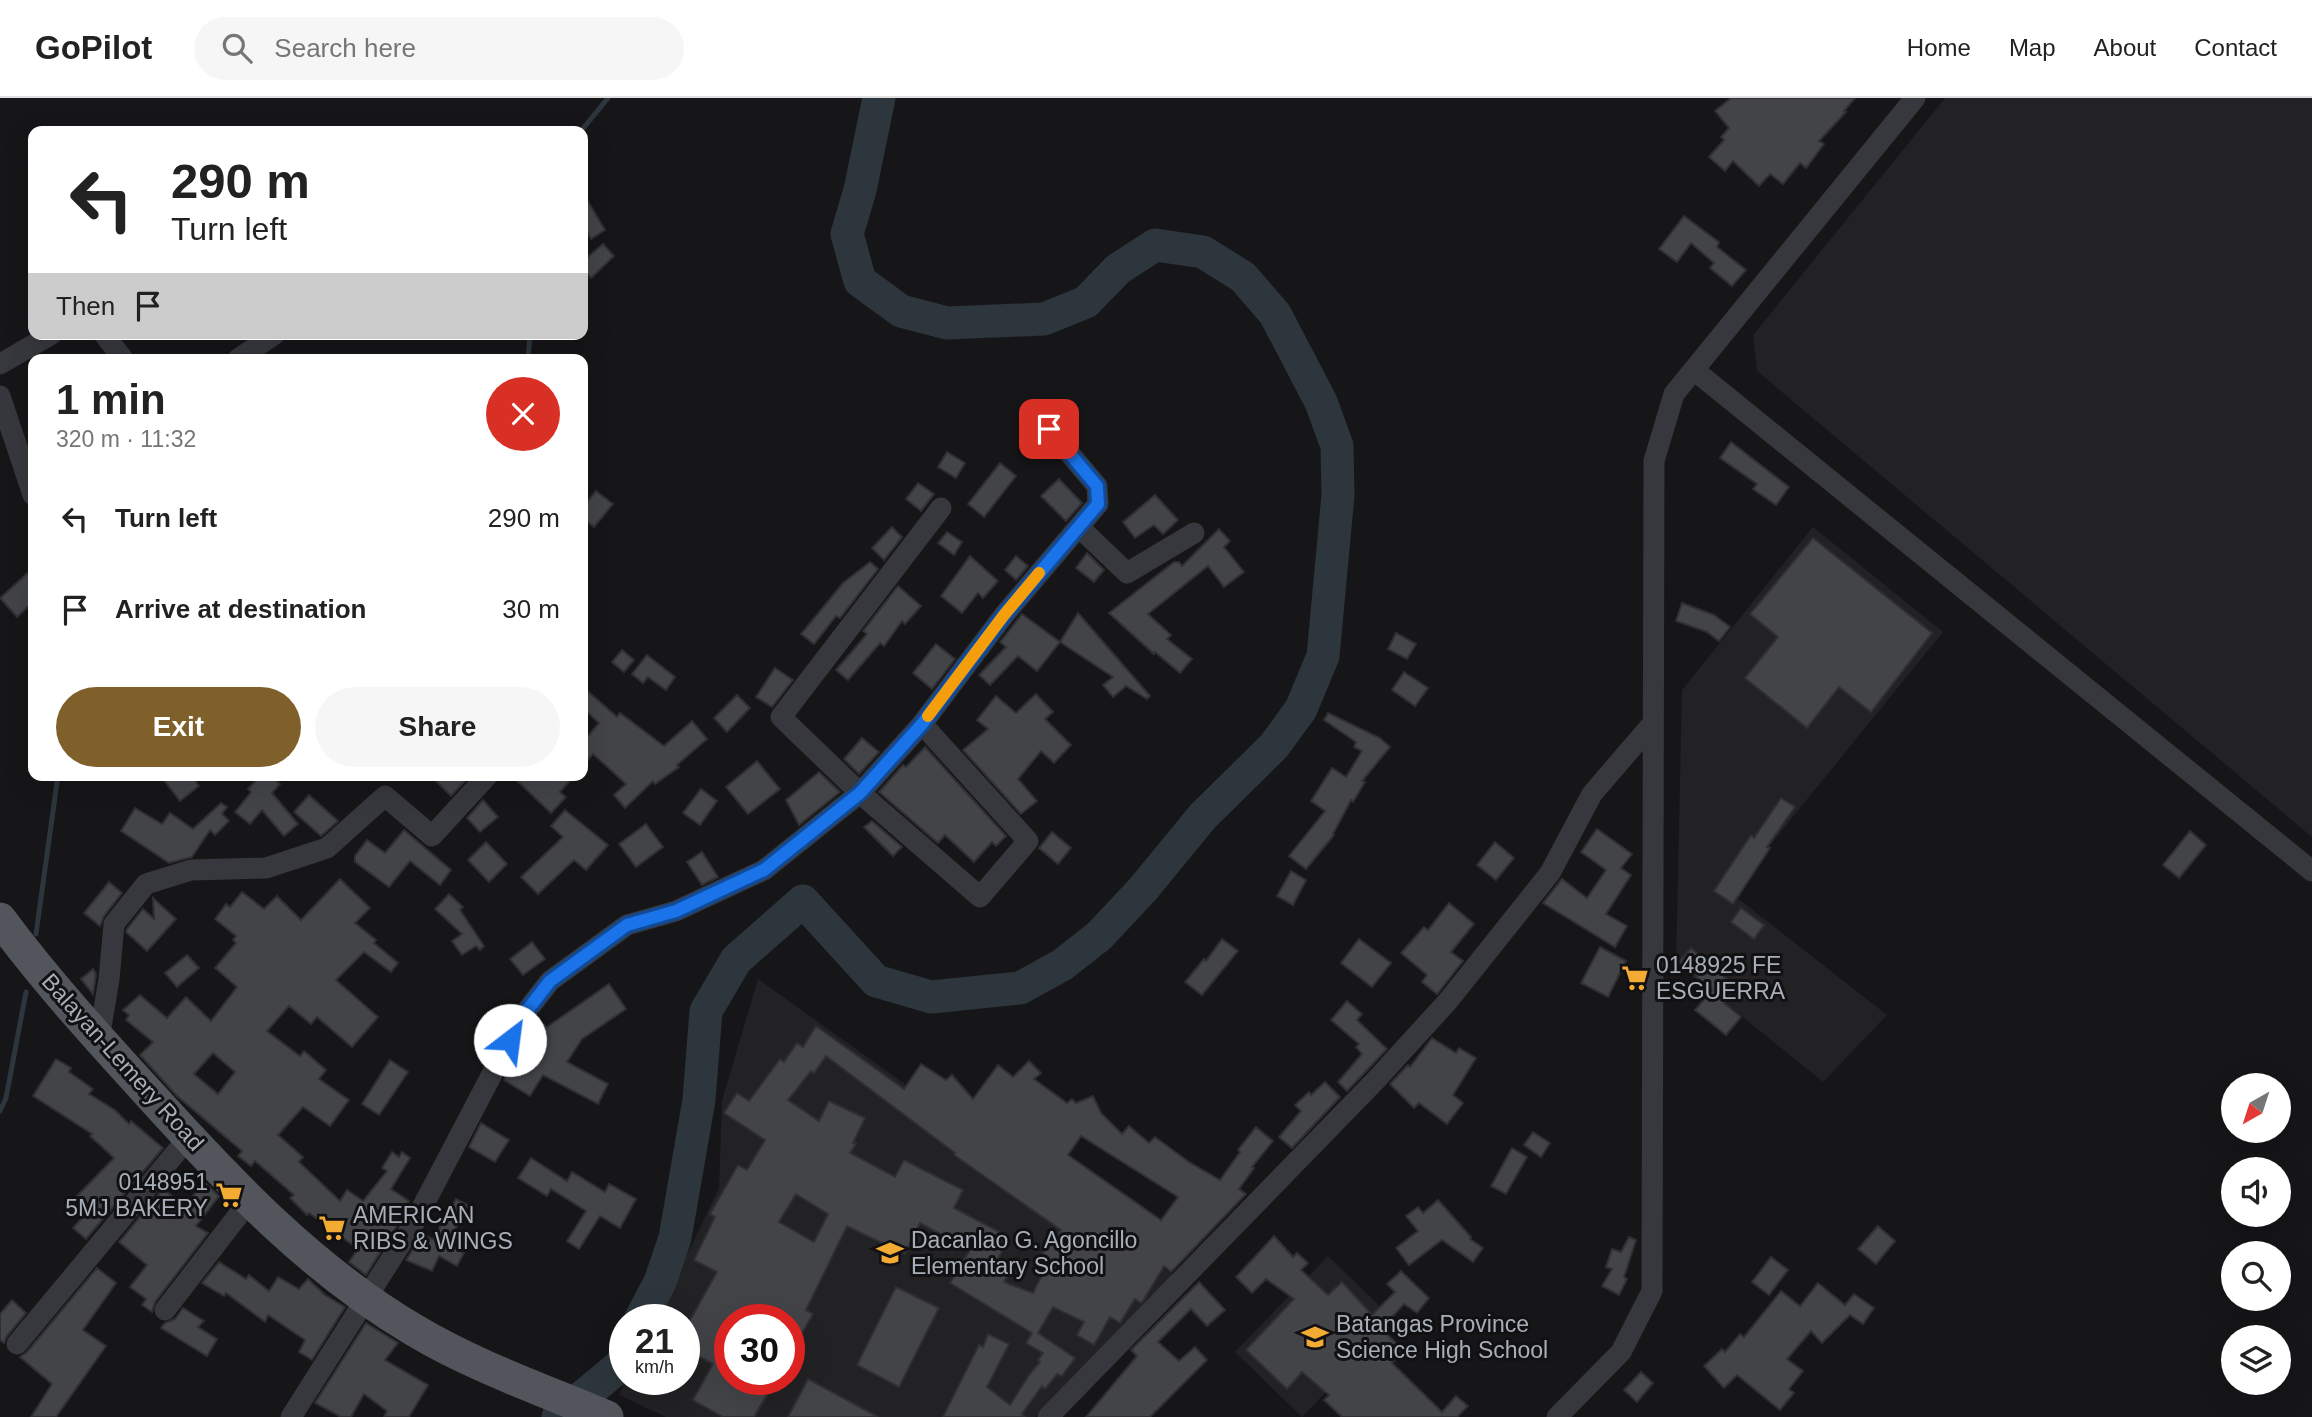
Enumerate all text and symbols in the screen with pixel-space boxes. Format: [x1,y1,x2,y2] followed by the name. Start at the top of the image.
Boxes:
[194,17,684,80] search box
[35,29,152,66] text: GoPilot
[218,29,256,67] icon: search
[274,33,416,63] text: Search here
[1907,34,1971,61] text: Home
[2009,34,2056,61] text: Map
[2094,34,2156,61] text: About
[2194,34,2277,61] text: Contact
[56,154,147,245] icon: left
[171,154,310,208] text: 290 m
[171,211,287,247] text: Turn left
[129,287,167,325] icon: arrive
[56,291,115,321] text: Then
[56,376,166,423] text: 1 min
[486,377,560,451] button: close
[1019,399,1079,459] pin
[1030,410,1068,448] icon: arrive
[56,426,196,452] text: 320 m · 11:32
[56,500,94,538] icon: left
[115,503,217,533] text: Turn left
[488,503,560,533] text: 290 m
[56,591,94,629] icon: arrive
[115,594,366,624] text: Arrive at destination
[502,594,560,624] text: 30 m
[56,687,301,767] button: Exit
[315,687,560,767] button: Share
[1656,952,1786,1004] place label: 0148925 FE ESGUERRA
[1620,963,1650,993] supermarket icon: 0148925 FE ESGUERRA
[37,968,209,1156] street label: Balayan-Lemery Road
[473,1003,547,1077] position arrow
[2221,1073,2291,1143] north arrow
[2221,1073,2291,1395] map controls
[2221,1157,2291,1227] button: sound
[65,1169,208,1221] place label: 0148951 5MJ BAKERY
[214,1180,244,1210] supermarket icon: 0148951 5MJ BAKERY
[353,1202,513,1254] place label: AMERICAN RIBS & WINGS
[317,1213,347,1243] supermarket icon: AMERICAN RIBS & WINGS
[911,1227,1137,1279] place label: Dacanlao G. Agoncillo Elementary School
[875,1238,905,1268] school or university icon: Dacanlao G. Agoncillo Elementary School
[2221,1241,2291,1311] button: search
[714,1304,805,1395] speed limit sign: 30
[1336,1311,1548,1363] place label: Batangas Province Science High School
[635,1321,674,1360] text: 21
[1300,1322,1330,1352] school or university icon: Batangas Province Science High School
[2221,1325,2291,1395] button: layers
[635,1357,674,1377] text: km/h

